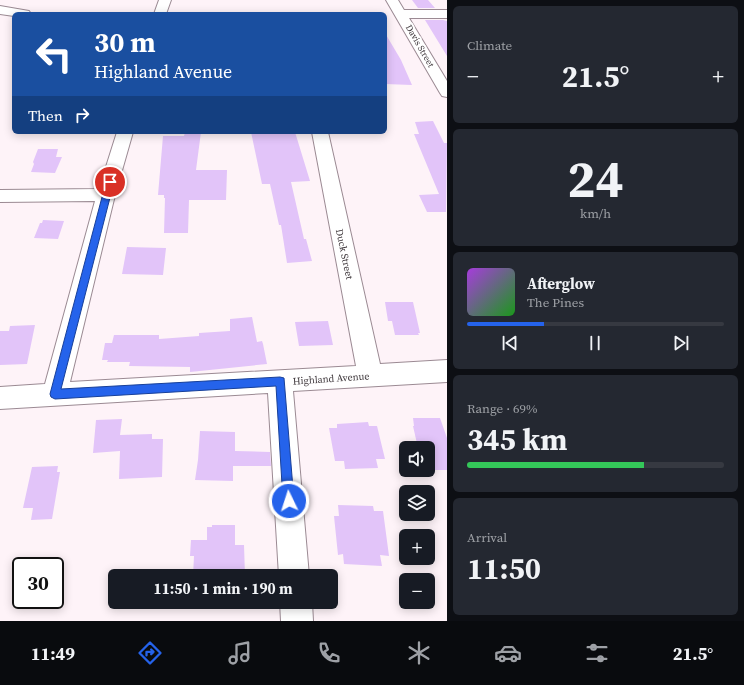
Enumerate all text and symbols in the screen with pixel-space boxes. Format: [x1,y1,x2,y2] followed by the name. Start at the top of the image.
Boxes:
[94,23,156,61] text: 30 m
[403,23,437,70] street label: Davis Street
[28,28,80,80] icon: left
[467,37,512,54] text: Climate
[562,56,629,97] text: 21.5°
[94,59,232,84] text: Highland Avenue
[467,61,479,91] text: −
[712,61,724,91] text: +
[71,104,93,126] icon: right
[28,105,63,126] text: Then
[567,143,624,214] text: 24
[93,165,127,199] pin
[99,171,121,193] icon: arrive
[580,205,611,222] text: km/h
[333,228,356,281] street label: Duck Street
[527,273,595,294] text: Afterglow
[527,294,584,311] text: The Pines
[499,332,521,354] icon: previous
[584,332,606,354] icon: pause
[670,332,692,354] icon: next
[292,369,370,388] street label: Highland Avenue
[467,400,538,417] text: Range · 69%
[467,419,567,460] text: 345 km
[399,441,435,609] map controls
[399,441,435,477] button: sound
[268,480,310,522] position arrow
[399,485,435,521] button: layers
[399,529,435,565] button: +
[467,529,507,546] text: Arrival
[467,548,541,589] text: 11:50
[12,557,64,609] speed limit sign: 30
[399,573,435,609] button: −
[154,578,293,599] text: 11:50 · 1 min · 190 m
[136,639,164,667] icon: directions
[226,639,254,667] icon: music
[315,639,343,667] icon: phone
[405,639,433,667] icon: climate
[494,639,522,667] icon: car
[583,639,611,667] icon: filters
[31,641,75,666] text: 11:49
[673,641,713,666] text: 21.5°

